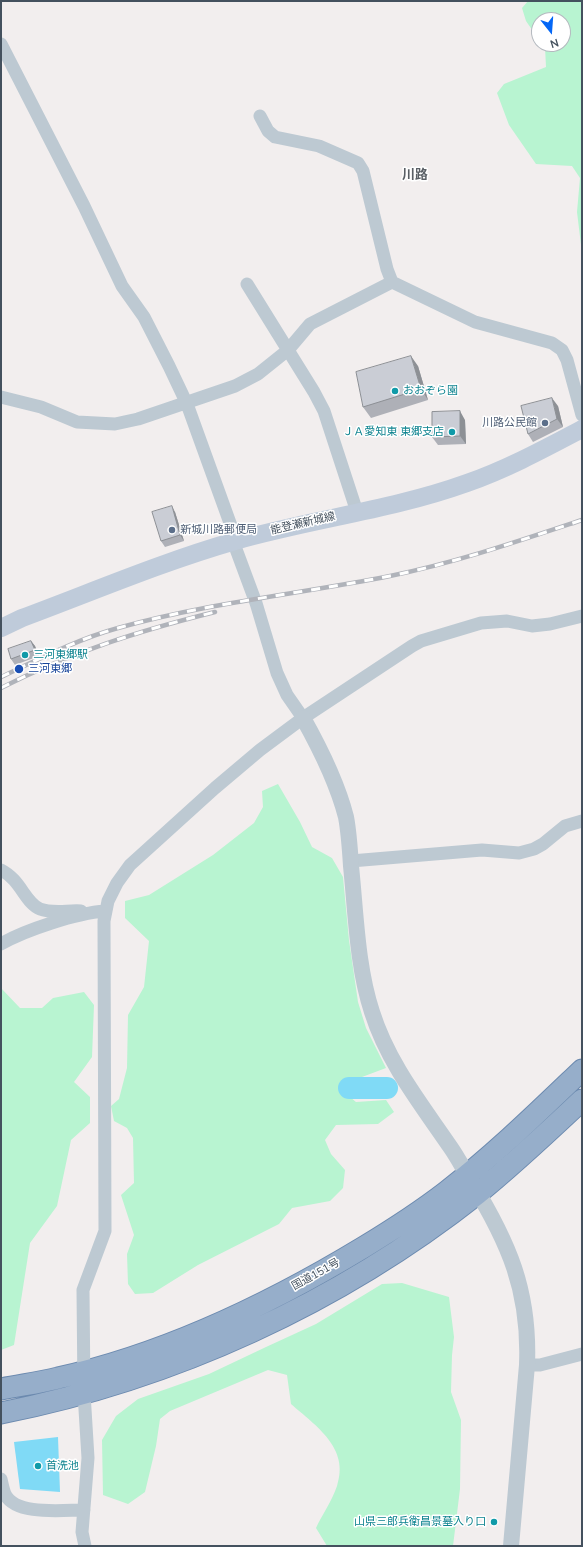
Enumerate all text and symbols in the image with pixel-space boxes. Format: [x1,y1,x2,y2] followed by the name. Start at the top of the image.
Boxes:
[531,12,571,52] north arrow
[548,35,560,51] text: N
[402,168,428,184] district label: 川路
[403,384,458,398] place label: おおぞら園
[390,386,400,396] marker: おおぞら園
[482,416,537,430] place label: 川路公民館
[540,418,550,428] marker: 川路公民館
[342,425,444,439] place label: ＪＡ愛知東 東郷支店
[447,427,457,437] marker: ＪＡ愛知東 東郷支店
[269,510,337,538] street label: 能登瀬新城線
[180,523,257,537] place label: 新城川路郵便局
[167,525,177,535] marker: 新城川路郵便局
[33,648,88,662] place label: 三河東郷駅
[20,650,30,660] marker: 三河東郷駅
[28,662,72,676] place label: 三河東郷
[13,663,25,675] marker: 三河東郷
[290,1256,342,1294] street label: 国道151号
[46,1459,79,1473] place label: 首洗池
[33,1461,43,1471] marker: 首洗池
[354,1515,486,1529] place label: 山県三郎兵衛昌景墓入り口
[489,1517,499,1527] marker: 山県三郎兵衛昌景墓入り口

